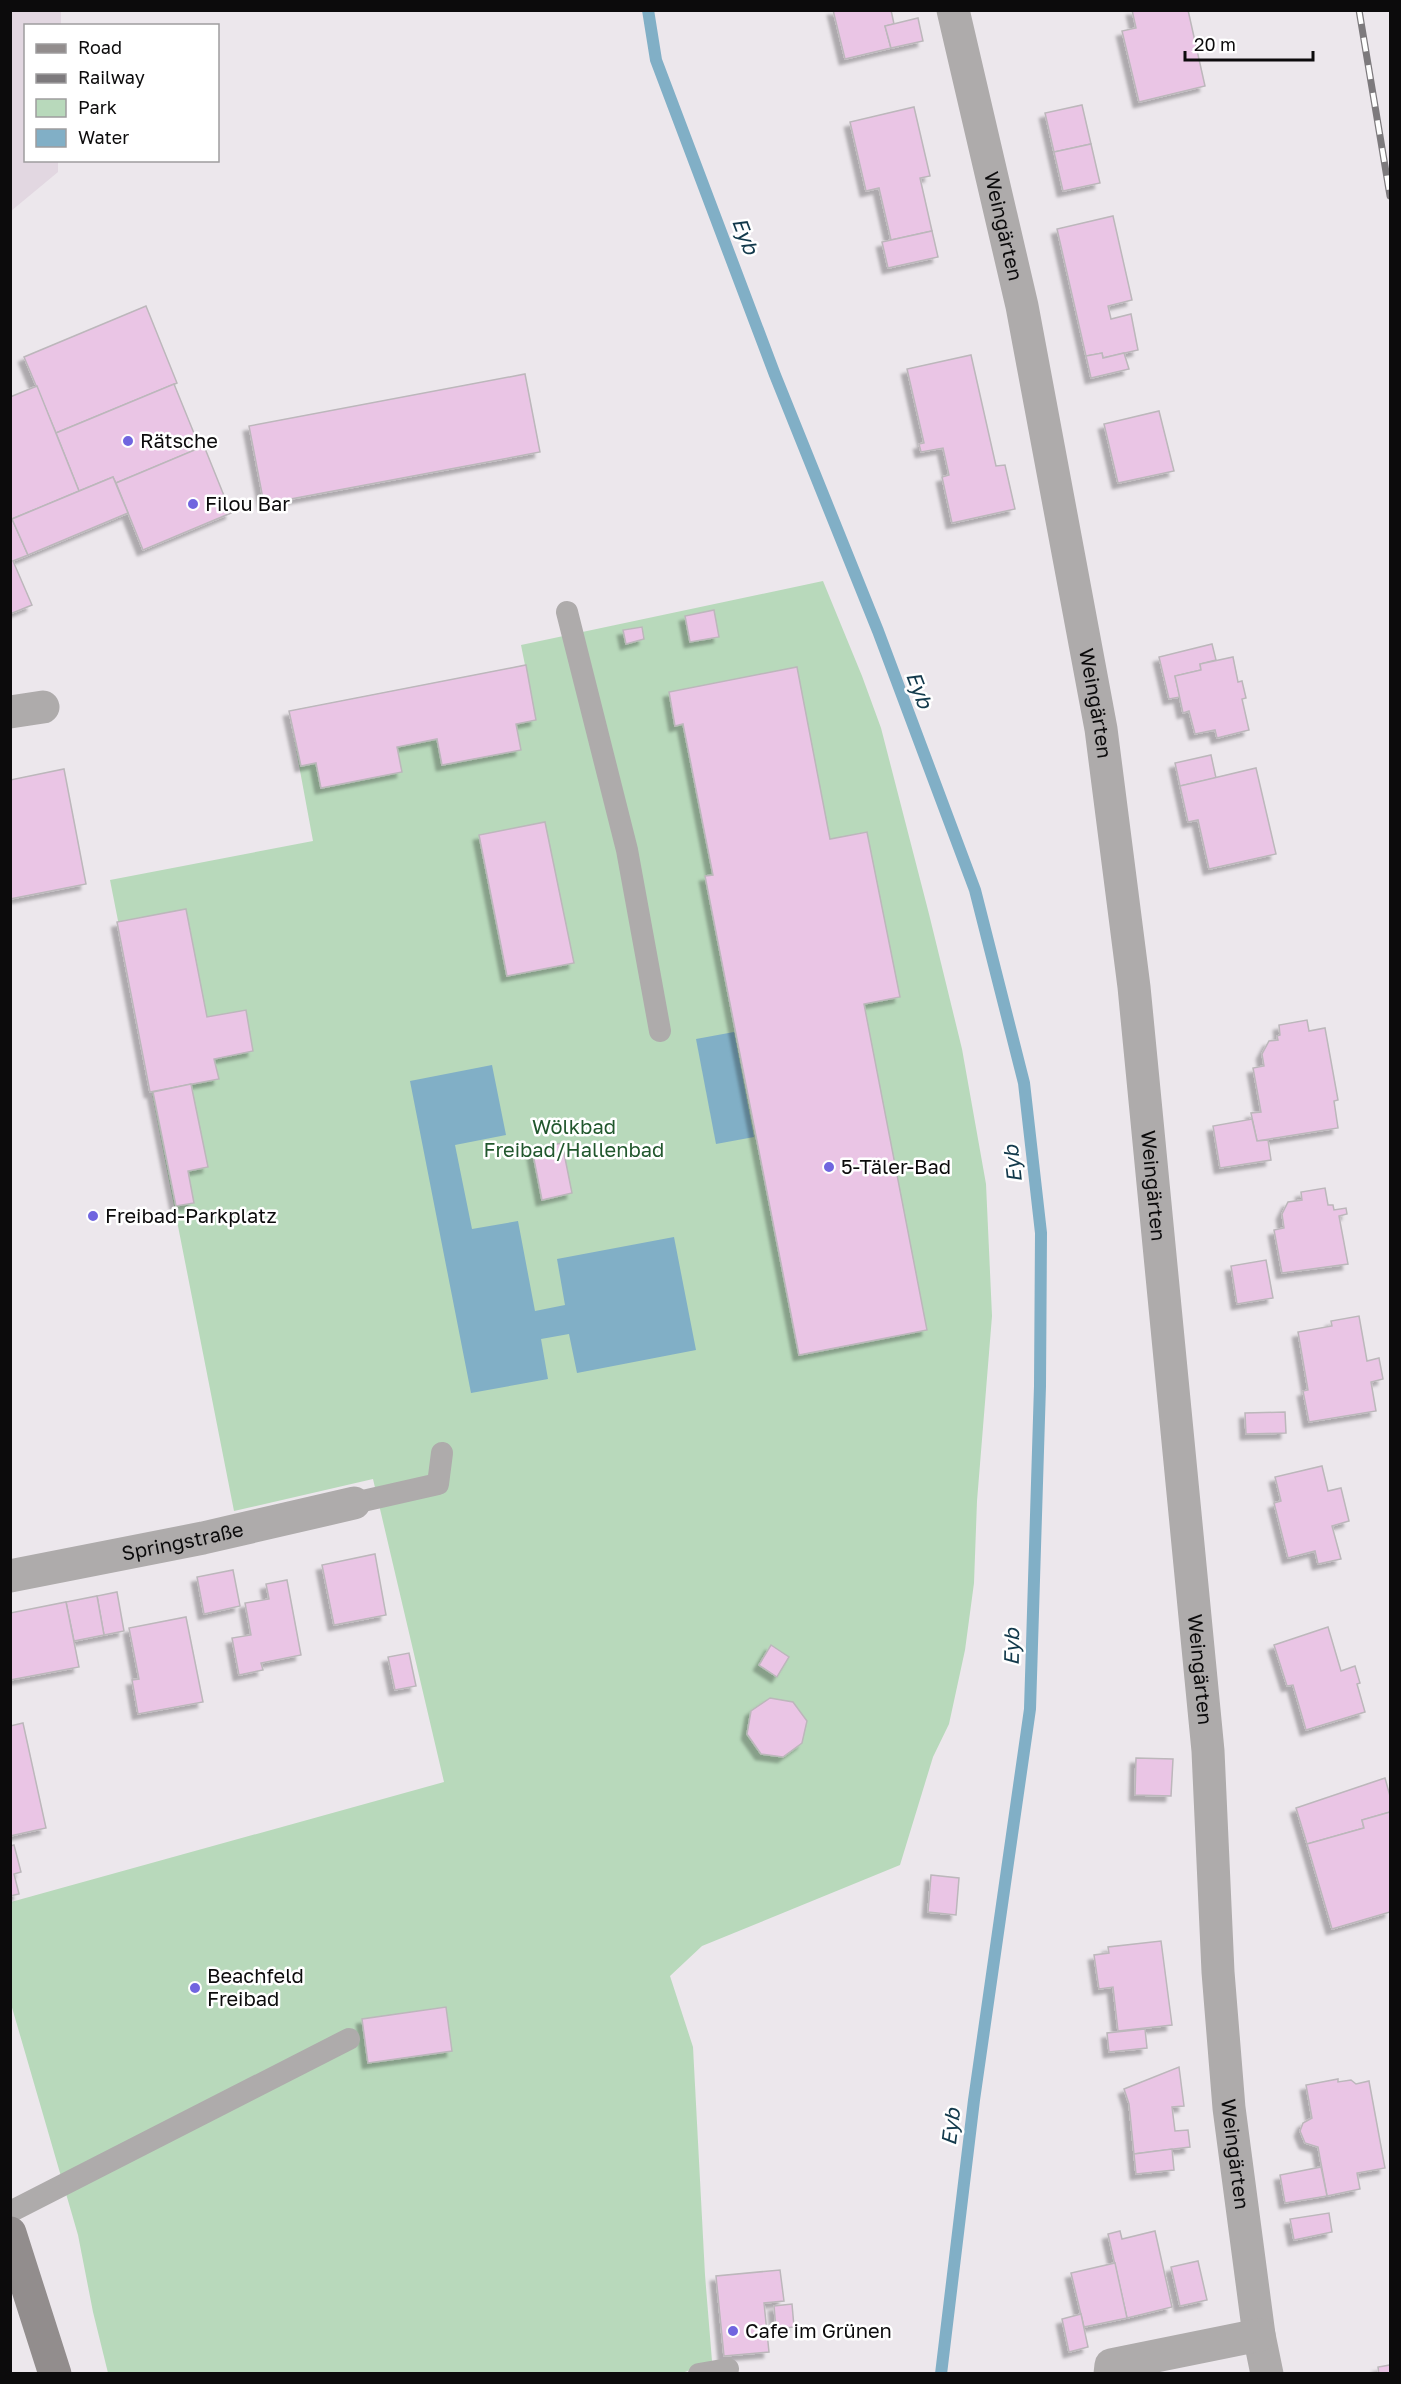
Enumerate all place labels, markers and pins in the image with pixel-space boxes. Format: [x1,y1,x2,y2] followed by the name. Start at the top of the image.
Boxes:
[140,428,218,452] place label: Rätsche
[121,434,135,448] marker: Rätsche
[205,491,290,515] place label: Filou Bar
[186,497,200,511] marker: Filou Bar
[841,1154,951,1178] place label: 5-Täler-Bad
[822,1160,836,1174] marker: 5-Täler-Bad
[105,1203,277,1227] place label: Freibad-Parkplatz
[86,1209,100,1223] marker: Freibad-Parkplatz
[207,1963,304,2010] place label: Beachfeld Freibad
[188,1981,202,1995] marker: Beachfeld Freibad
[745,2318,892,2342] place label: Cafe im Grünen
[726,2324,740,2338] marker: Cafe im Grünen

